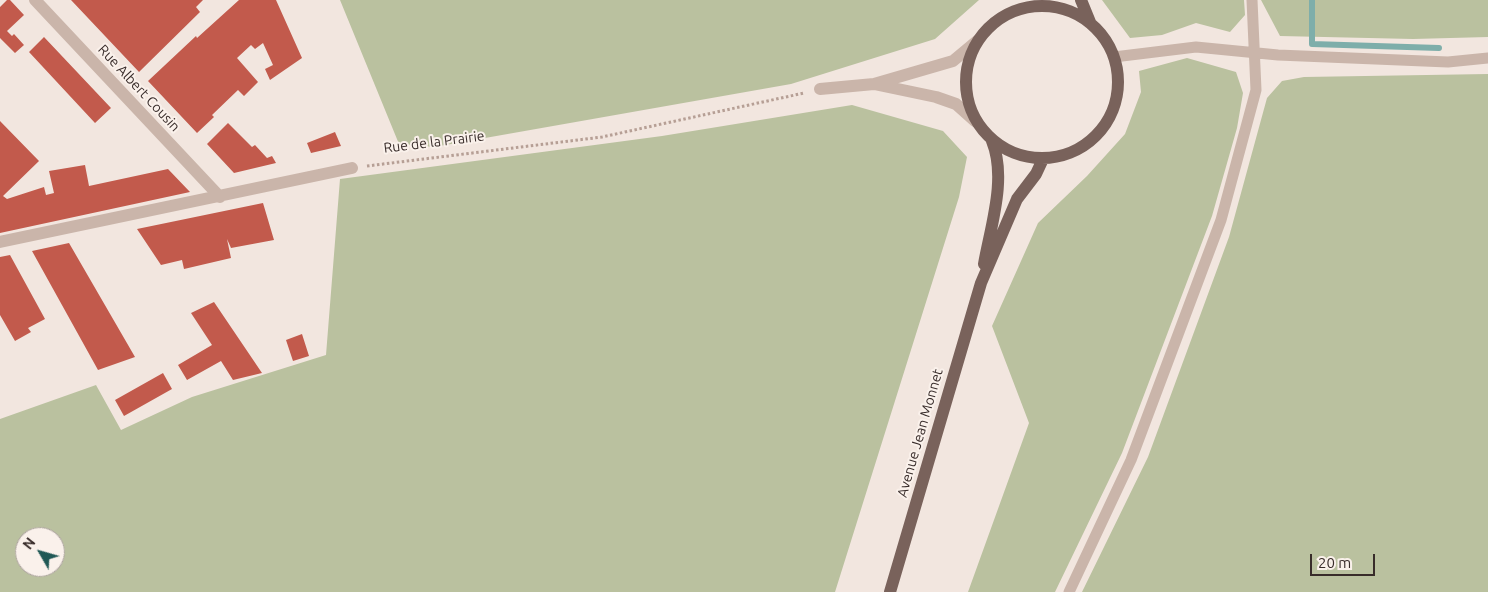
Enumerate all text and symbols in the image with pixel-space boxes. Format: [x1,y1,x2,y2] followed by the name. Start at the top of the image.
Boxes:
[94,41,184,135] street label: Rue Albert Cousin
[383,127,485,157] street label: Rue de la Prairie
[894,367,946,499] street label: Avenue Jean Monnet
[15,527,65,577] north arrow
[19,534,38,552] text: N
[1313,544,1378,576] scale bar
[1318,554,1351,571] text: 20 m

